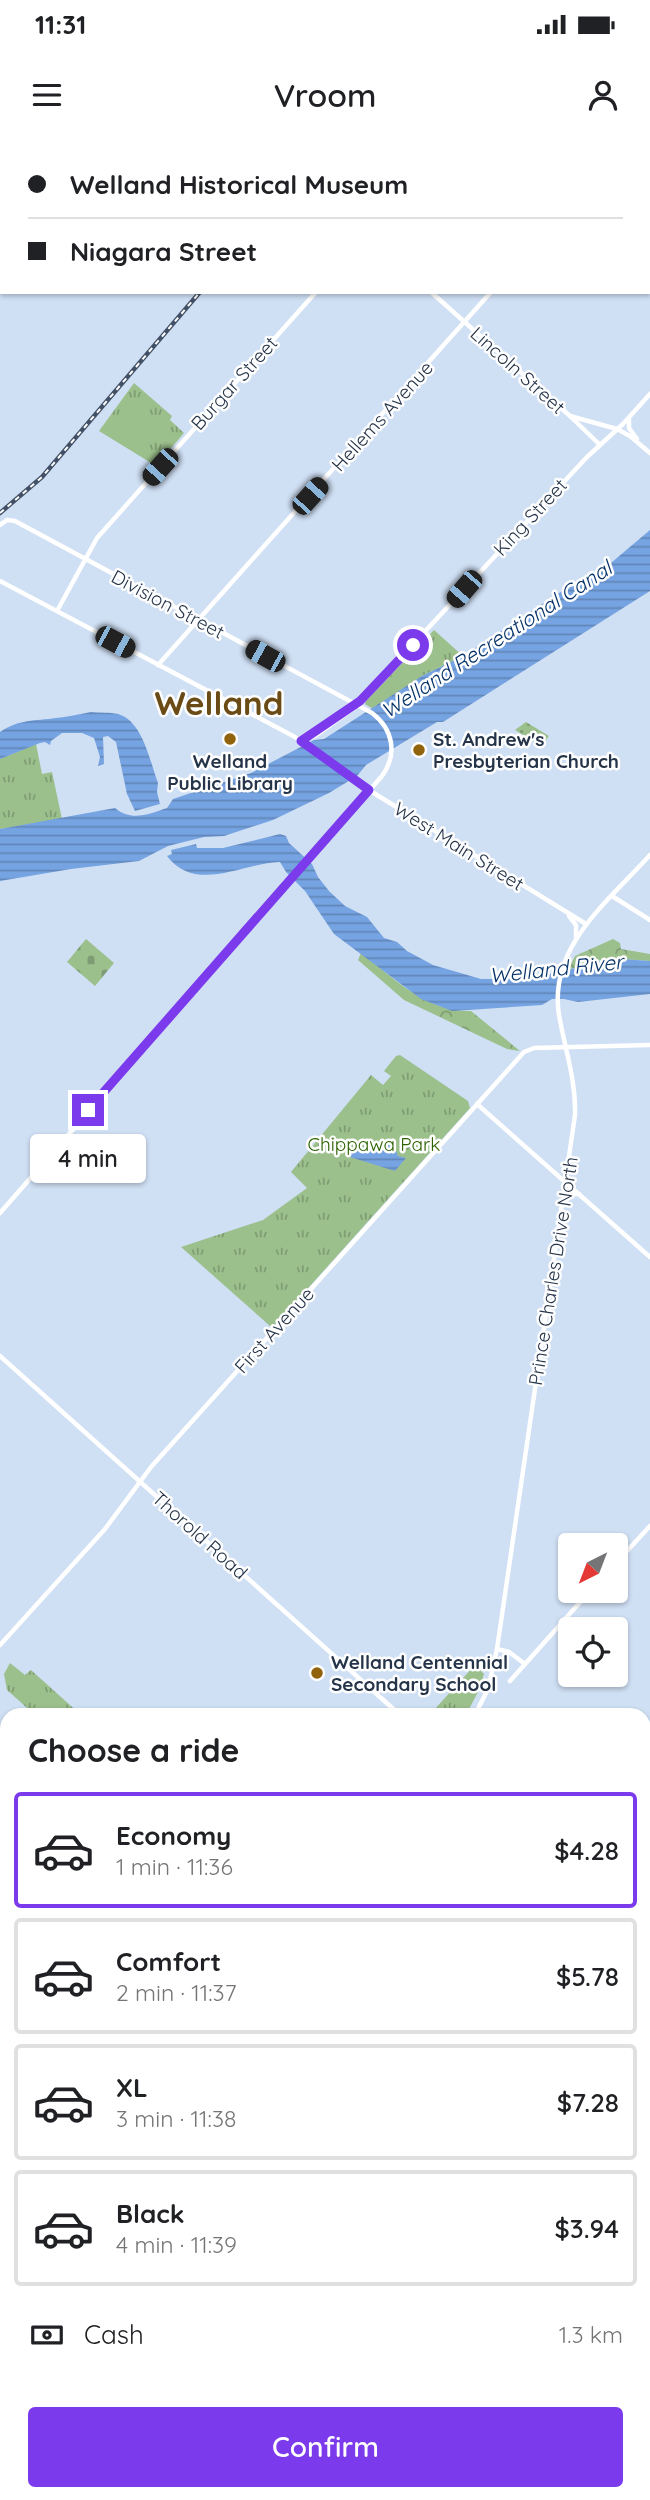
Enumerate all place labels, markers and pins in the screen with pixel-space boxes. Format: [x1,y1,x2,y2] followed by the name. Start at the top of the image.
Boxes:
[433,727,619,773] place label: St. Andrew's Presbyterian Church
[222,731,238,747] marker: Welland Public Library
[411,742,427,758] marker: St. Andrew's Presbyterian Church
[167,749,293,795] place label: Welland Public Library
[331,1650,508,1696] place label: Welland Centennial Secondary School
[309,1665,325,1681] marker: Welland Centennial Secondary School

